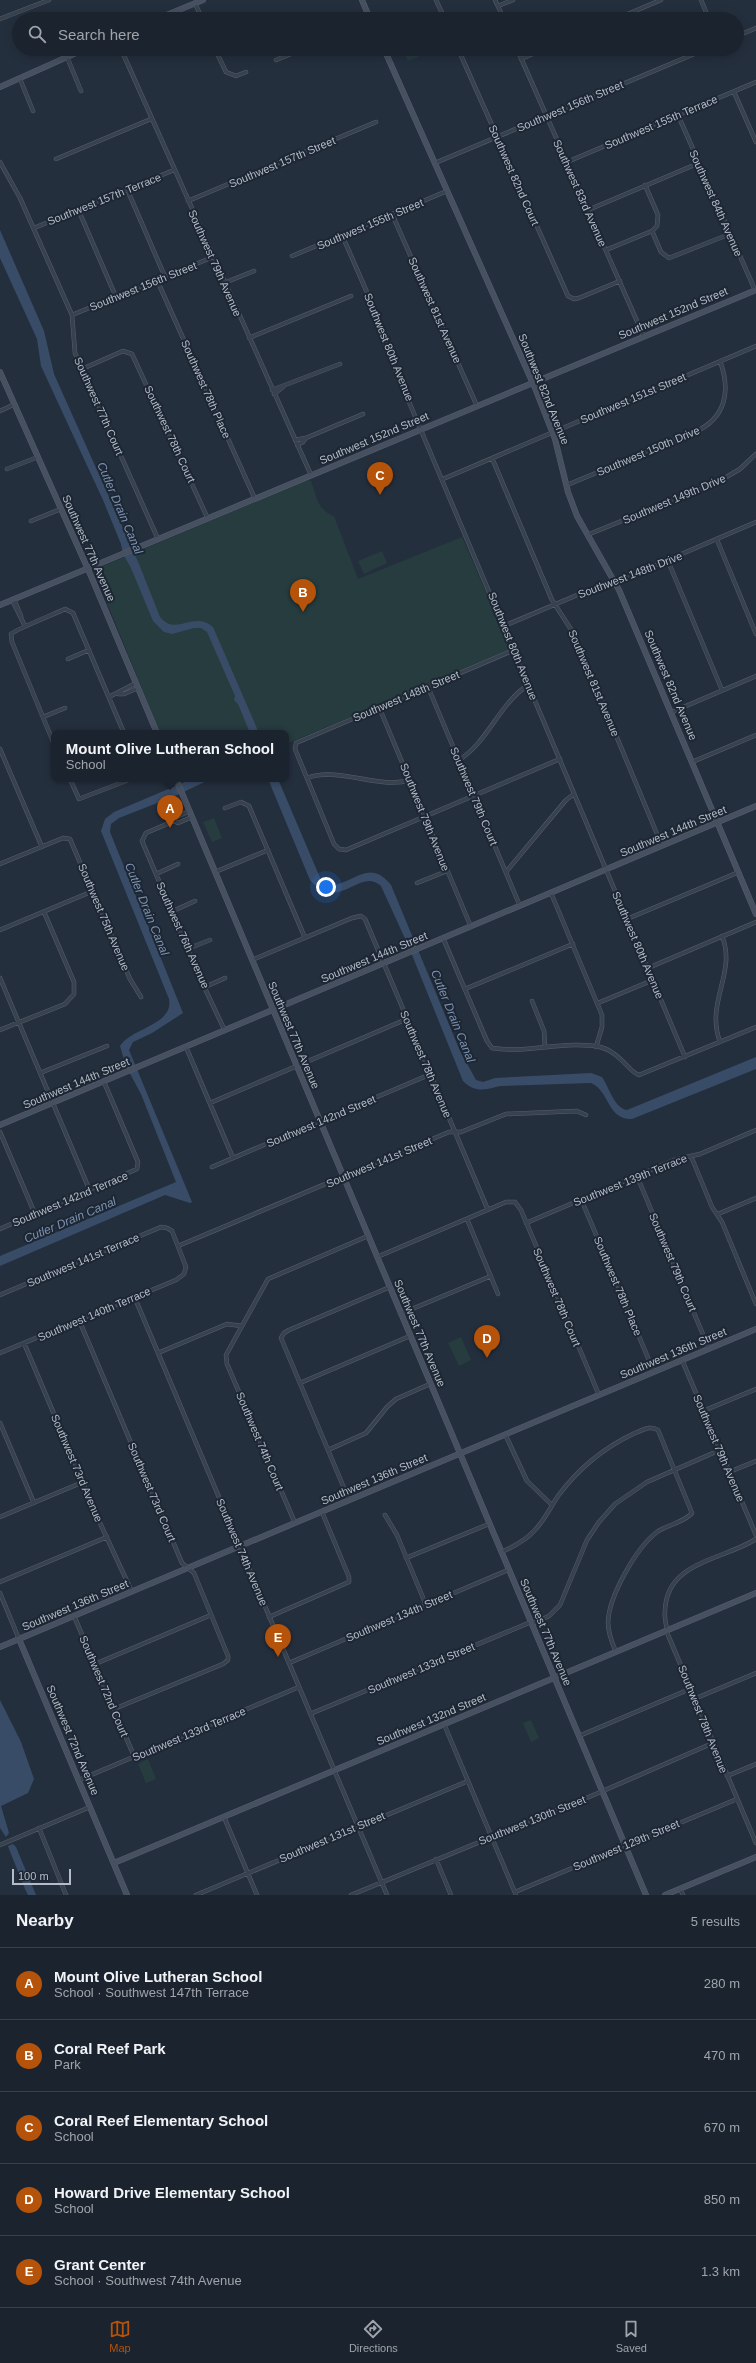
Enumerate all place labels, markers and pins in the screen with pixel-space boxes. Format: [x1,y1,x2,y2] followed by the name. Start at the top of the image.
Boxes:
[367,462,393,495] pin: C
[290,579,316,612] pin: B
[157,795,183,828] pin: A
[474,1325,500,1358] pin: D
[265,1624,291,1657] pin: E

